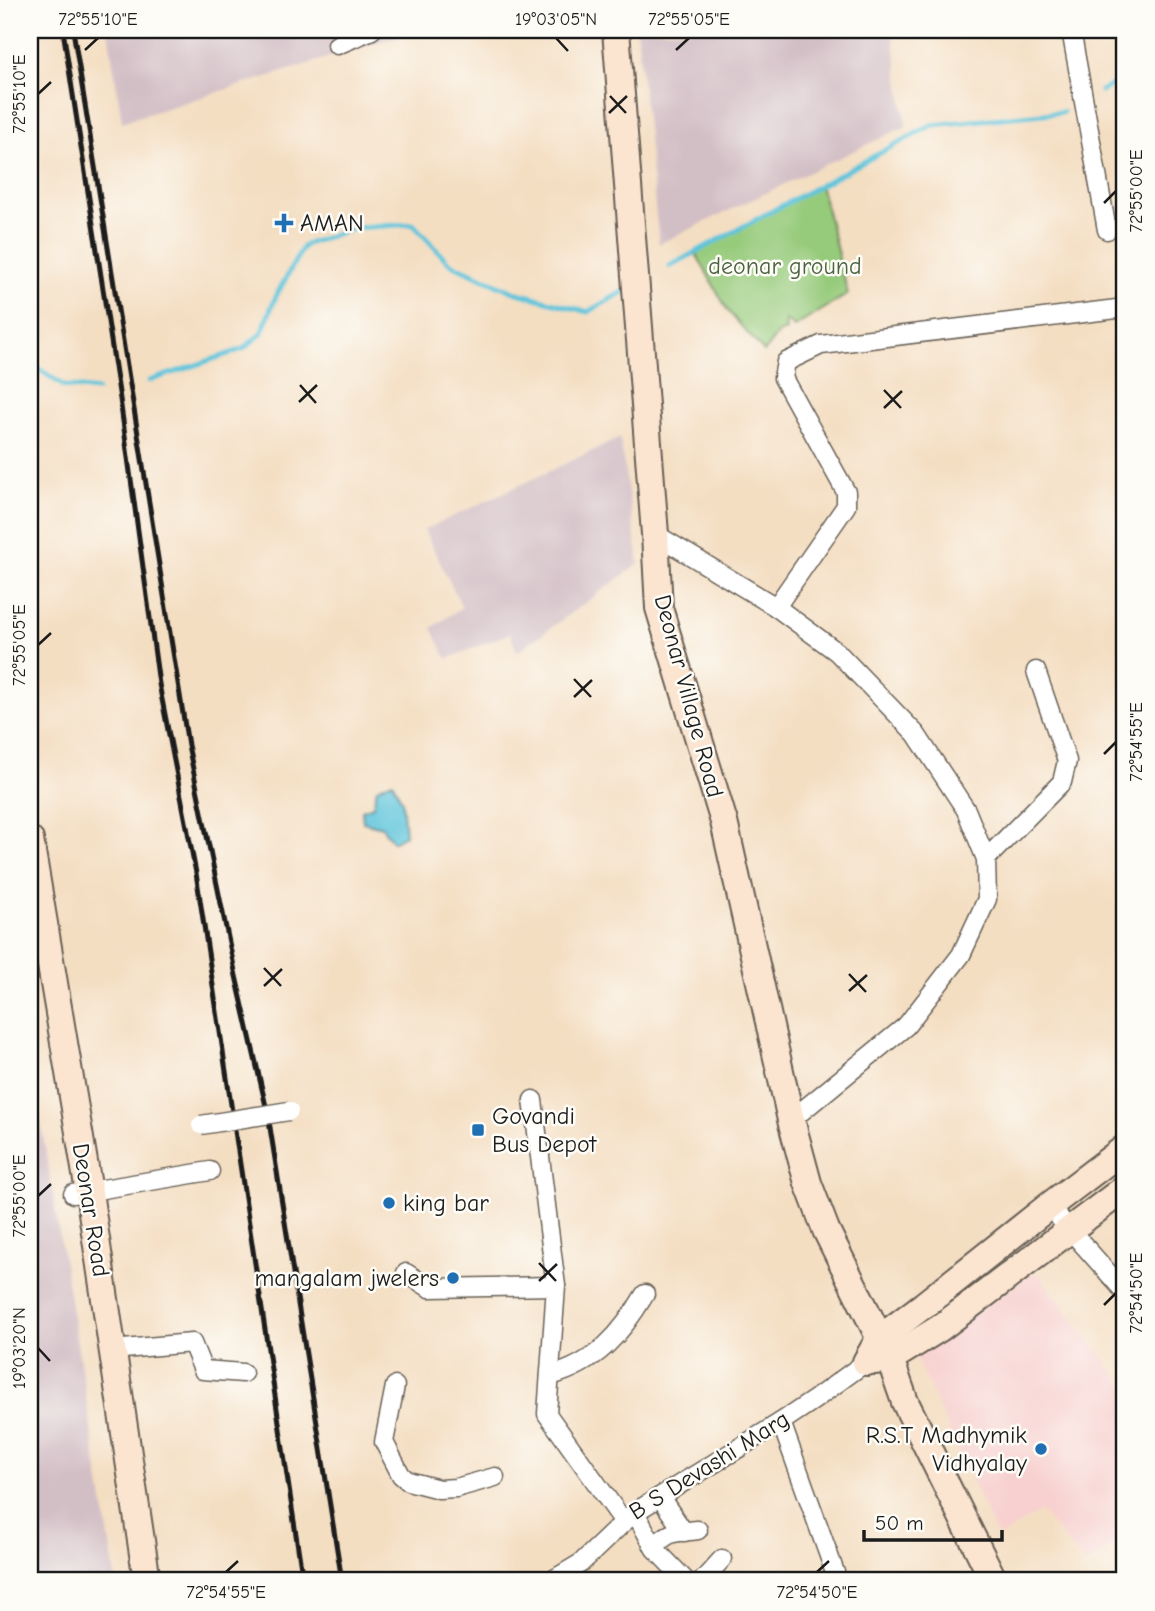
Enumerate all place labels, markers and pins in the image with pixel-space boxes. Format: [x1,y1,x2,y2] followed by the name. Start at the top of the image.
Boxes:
[300,209,364,237] place label: AMAN
[274,213,294,233] marker: AMAN
[492,1102,597,1158] place label: Govandi Bus Depot
[470,1122,486,1138] marker: Govandi Bus Depot
[403,1189,489,1217] place label: king bar
[381,1195,397,1211] marker: king bar
[254,1264,439,1292] place label: mangalam jwelers
[445,1270,461,1286] marker: mangalam jwelers
[866,1421,1027,1477] place label: R.S.T Madhymik Vidhyalay
[1033,1441,1049,1457] marker: R.S.T Madhymik Vidhyalay

